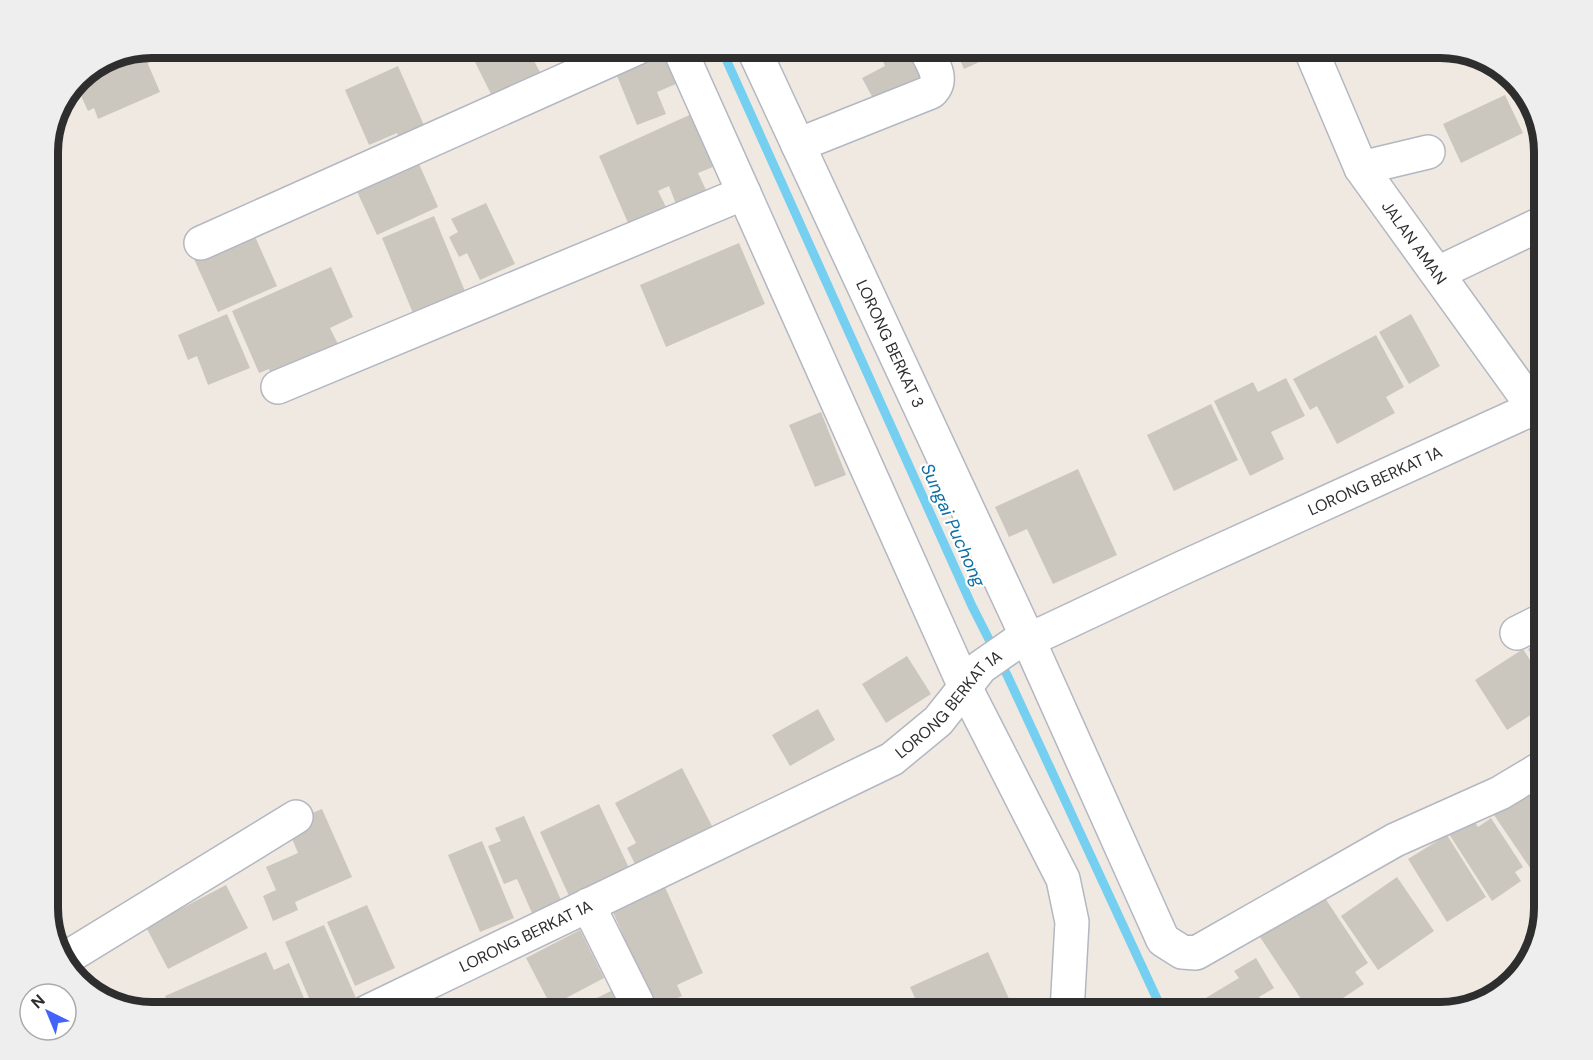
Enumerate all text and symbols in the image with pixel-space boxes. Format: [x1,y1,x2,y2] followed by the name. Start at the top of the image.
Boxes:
[1377,197,1451,289] street label: JALAN AMAN
[851,276,929,411] street label: LORONG BERKAT 3
[1305,441,1446,520] street label: LORONG BERKAT 1A
[915,459,991,592] water label: Sungai Puchong
[891,645,1006,763] street label: LORONG BERKAT 1A
[456,895,596,977] street label: LORONG BERKAT 1A
[18,982,78,1042] north arrow
[27,990,50,1013] text: N

